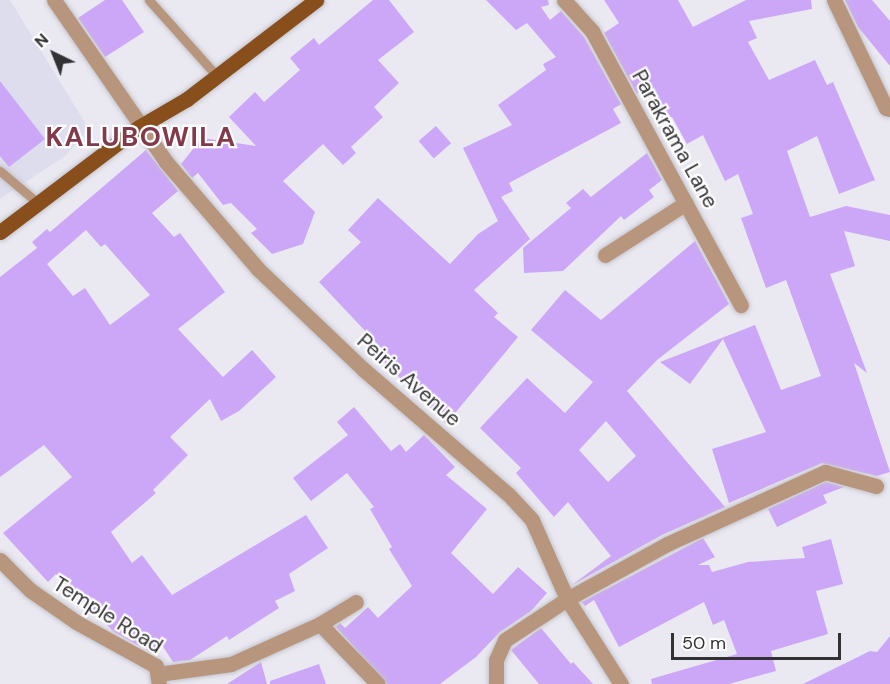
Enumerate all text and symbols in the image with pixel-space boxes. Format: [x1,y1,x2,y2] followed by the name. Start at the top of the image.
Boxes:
[24,24,84,84] north arrow
[30,29,53,52] text: N
[627,65,723,213] street label: Parakrama Lane
[45,121,237,153] district label: KALUBOWILA
[352,328,466,432] street label: Peiris Avenue
[48,571,168,659] street label: Temple Road
[674,621,844,659] scale bar
[682,631,726,655] text: 50 m

